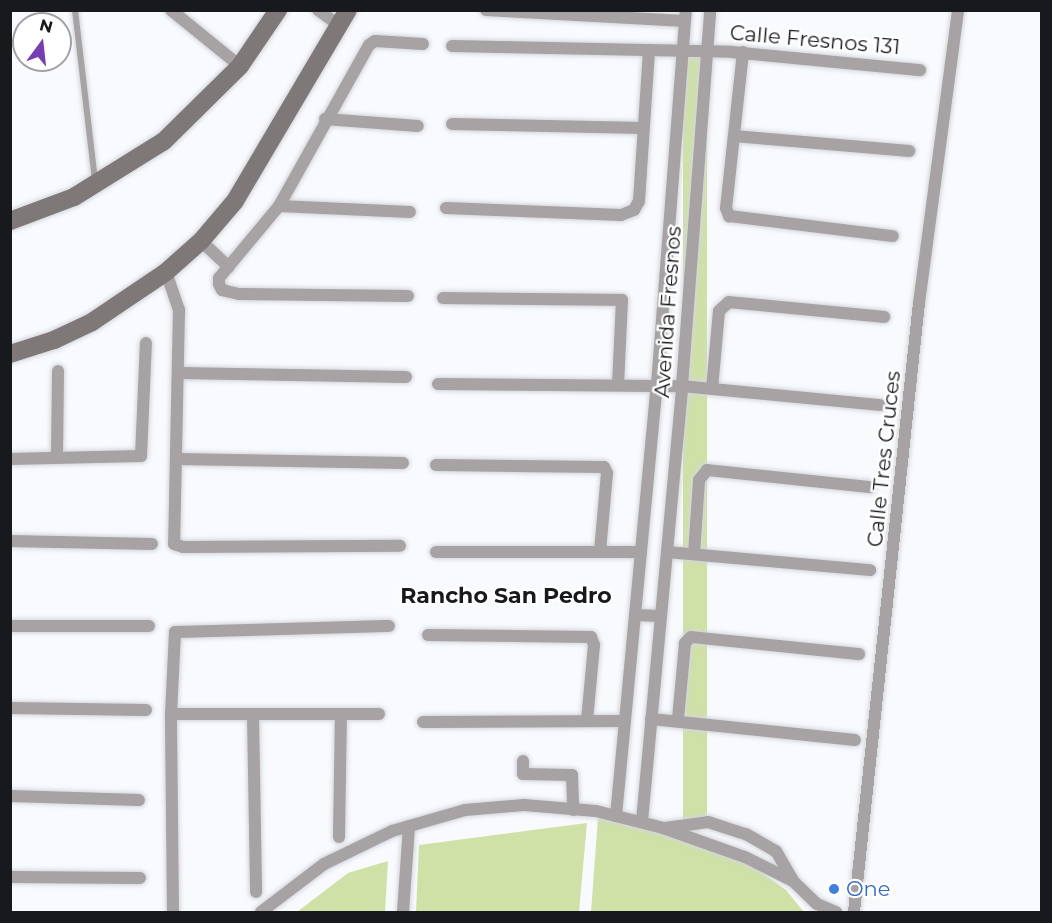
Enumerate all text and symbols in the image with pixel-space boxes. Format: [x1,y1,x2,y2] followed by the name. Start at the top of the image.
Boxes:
[12,12,72,72] north arrow
[38,15,55,37] text: N
[729,20,901,60] street label: Calle Fresnos 131
[649,225,687,399] street label: Avenida Fresnos
[862,370,906,548] street label: Calle Tres Cruces
[400,583,612,609] district label: Rancho San Pedro
[846,876,890,902] place label: One
[827,882,841,896] marker: One

